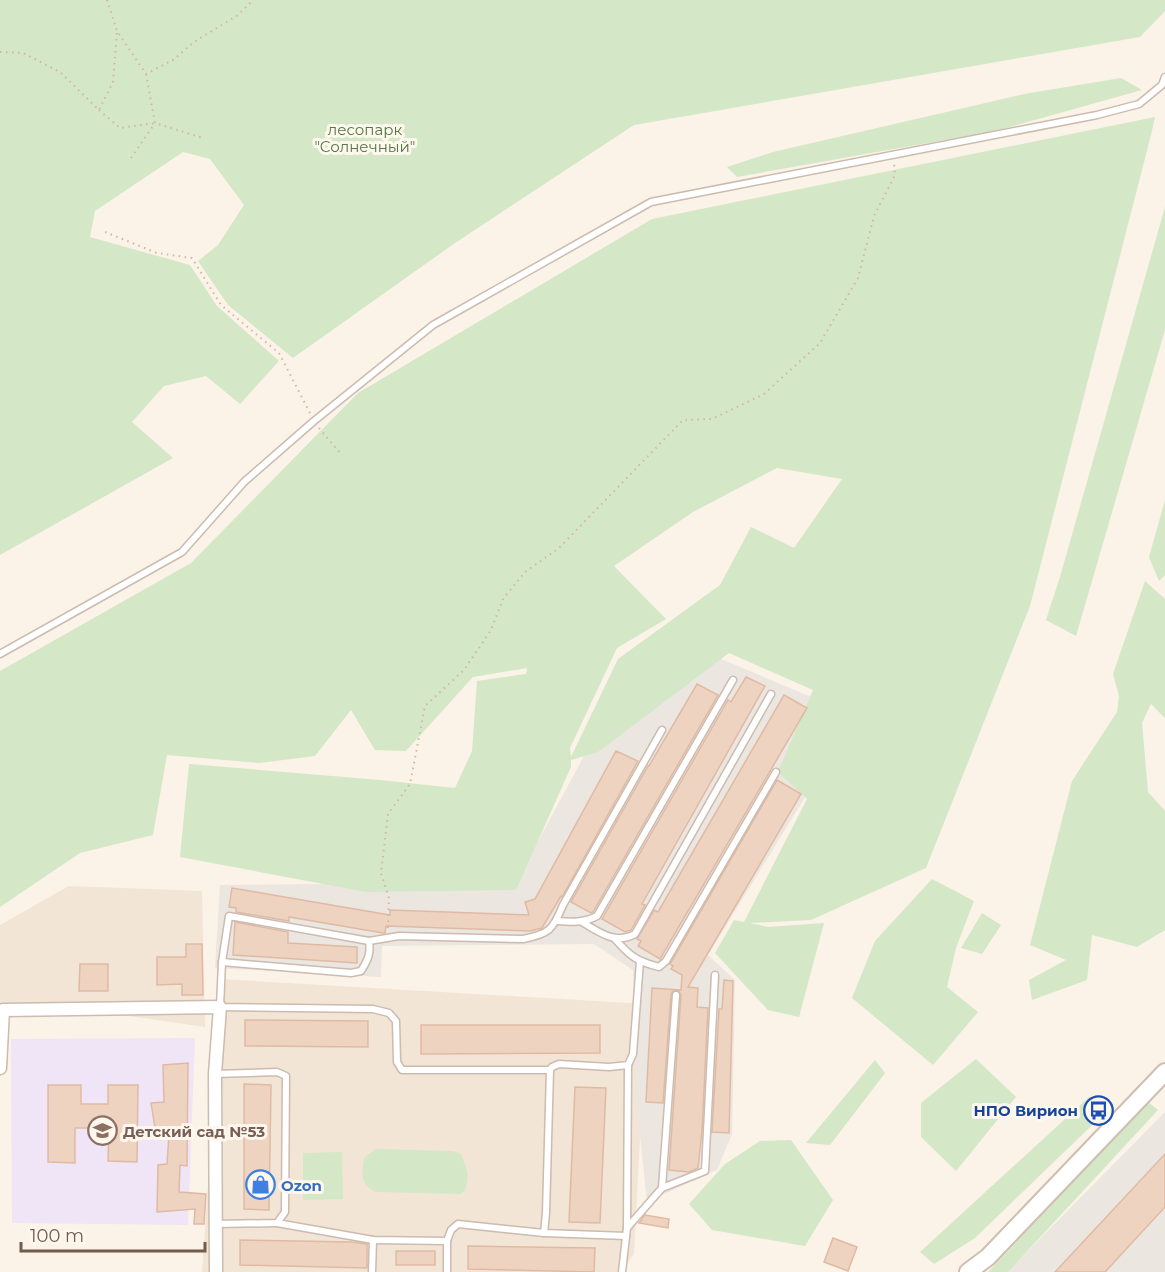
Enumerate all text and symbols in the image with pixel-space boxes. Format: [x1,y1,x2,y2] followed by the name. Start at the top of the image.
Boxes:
[315,120,415,156] park label: лесопарк "Солнечный"
[1083,1094,1115,1126] bus stop icon: НПО Вирион
[974,1101,1078,1120] place label: НПО Вирион
[86,1115,118,1147] school or university icon: Детский сад №53
[123,1122,265,1141] place label: Детский сад №53
[244,1169,276,1201] shop icon: Ozon
[281,1176,322,1195] place label: Ozon
[21,1215,206,1253] scale bar
[30,1225,84,1247] text: 100 m

